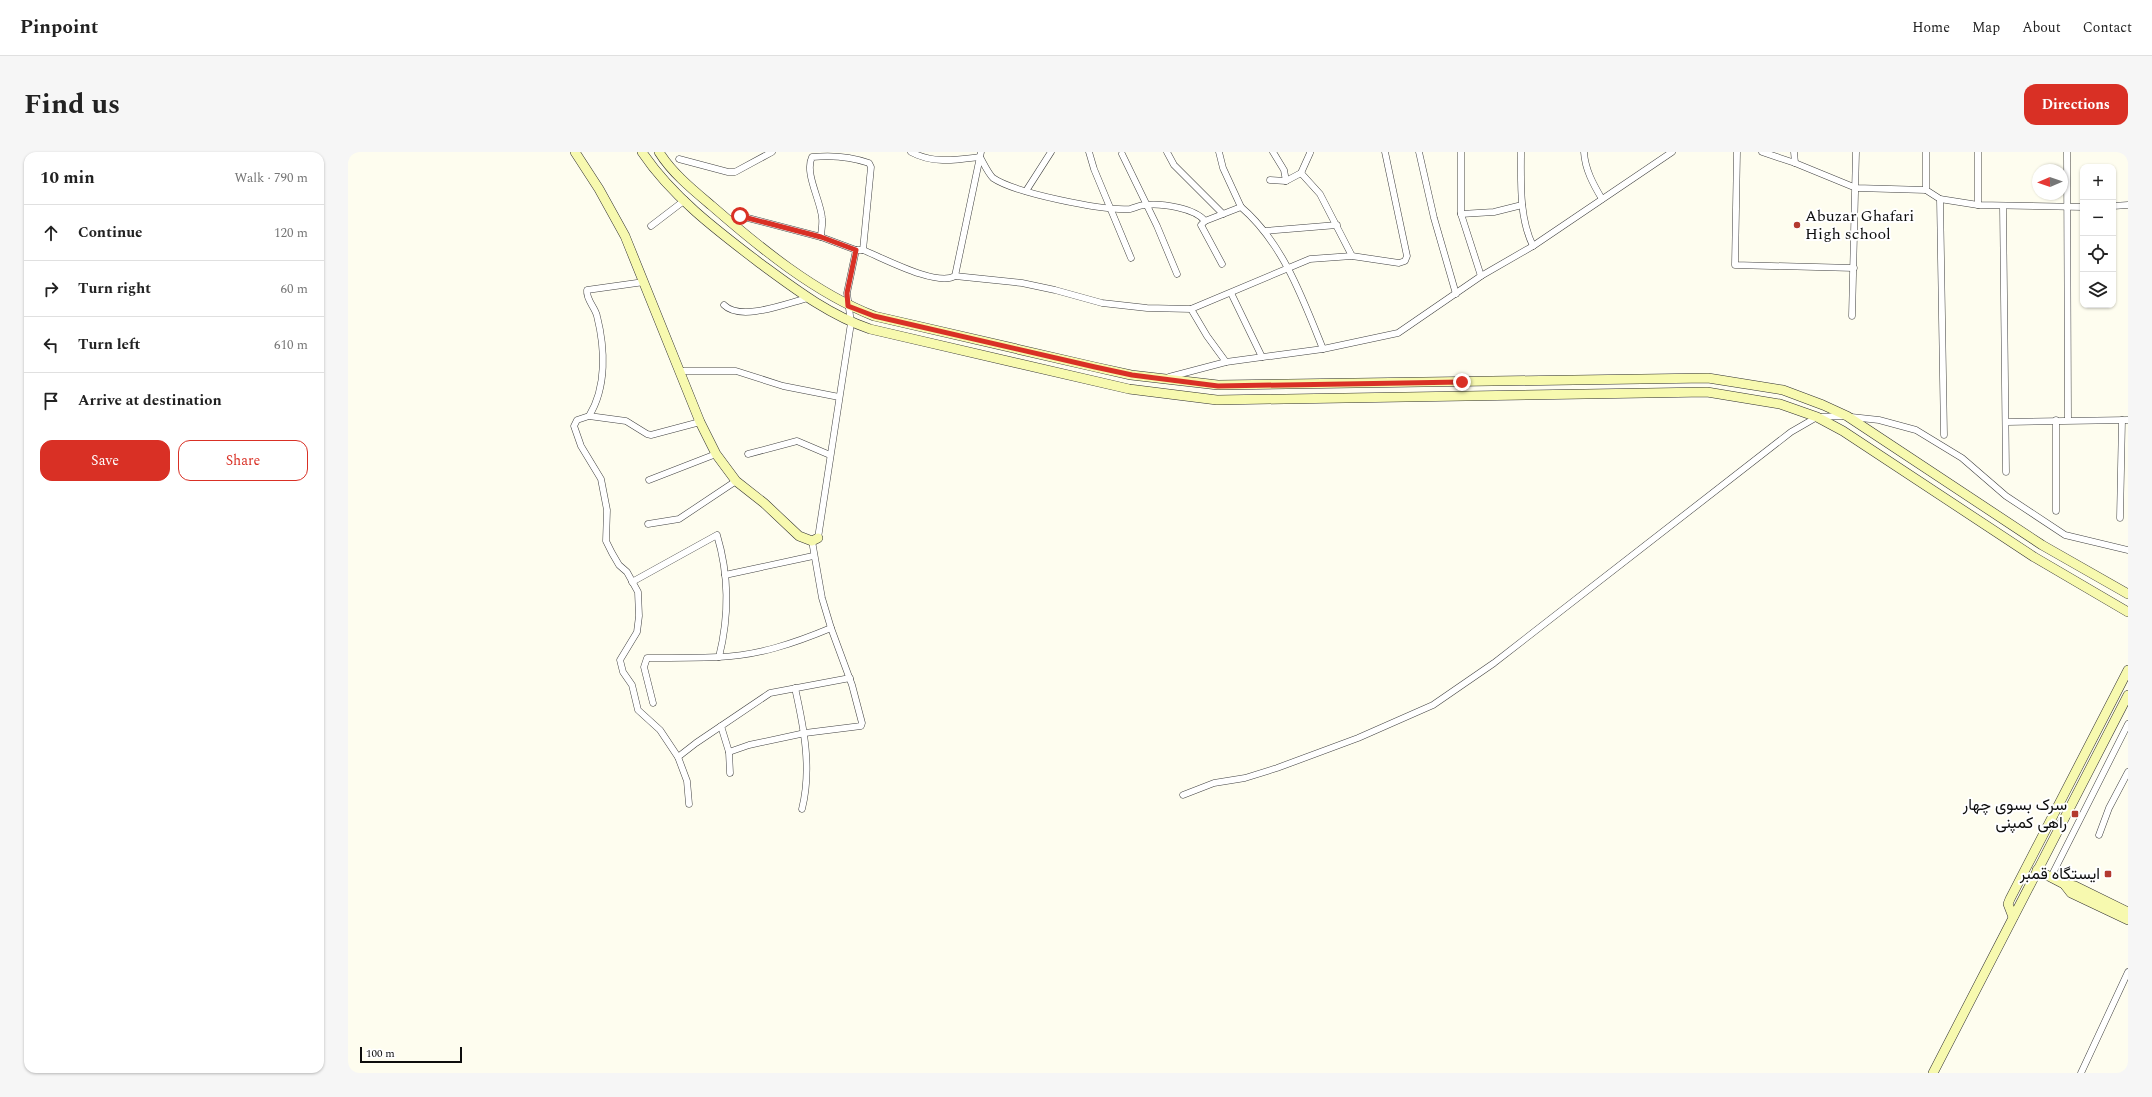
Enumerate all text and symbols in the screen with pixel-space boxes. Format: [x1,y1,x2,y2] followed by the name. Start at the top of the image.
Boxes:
[20,13,98,42] text: Pinpoint
[1912,17,1950,38] text: Home
[1972,17,2000,38] text: Map
[2022,17,2061,38] text: About
[2083,17,2132,38] text: Contact
[24,83,120,126] text: Find us
[2024,84,2128,125] button: Directions
[2032,164,2068,200] north arrow
[2080,164,2116,308] map controls
[2080,164,2116,200] button: +
[40,165,95,191] text: 10 min
[234,168,308,188] text: Walk · 790 m
[2080,200,2116,236] button: −
[1805,204,1914,246] place label: Abuzar Ghafari High school
[731,207,749,225] route start
[1792,220,1802,230] marker: Abuzar Ghafari High school
[78,221,143,244] text: Continue
[40,222,62,244] icon: ahead
[274,223,308,243] text: 120 m
[2080,236,2116,272] button: locate
[2080,272,2116,308] button: layers
[78,277,151,300] text: Turn right
[40,278,62,300] icon: right
[281,279,308,299] text: 60 m
[78,333,140,356] text: Turn left
[40,334,62,356] icon: left
[274,335,308,355] text: 610 m
[1453,373,1471,391] route end
[78,389,222,412] text: Arrive at destination
[40,390,62,412] icon: arrive
[40,440,170,481] button: Save
[178,440,308,481] button: Share
[1962,793,2067,835] place label: سرک بسوی چهار راهی کمپنی
[2070,809,2080,819] marker: سرک بسوی چهار راهی کمپنی
[2019,862,2100,886] place label: ایستگاه قمبر
[2103,869,2113,879] marker: ایستگاه قمبر
[360,1045,462,1064] scale bar
[366,1045,395,1062] text: 100 m

